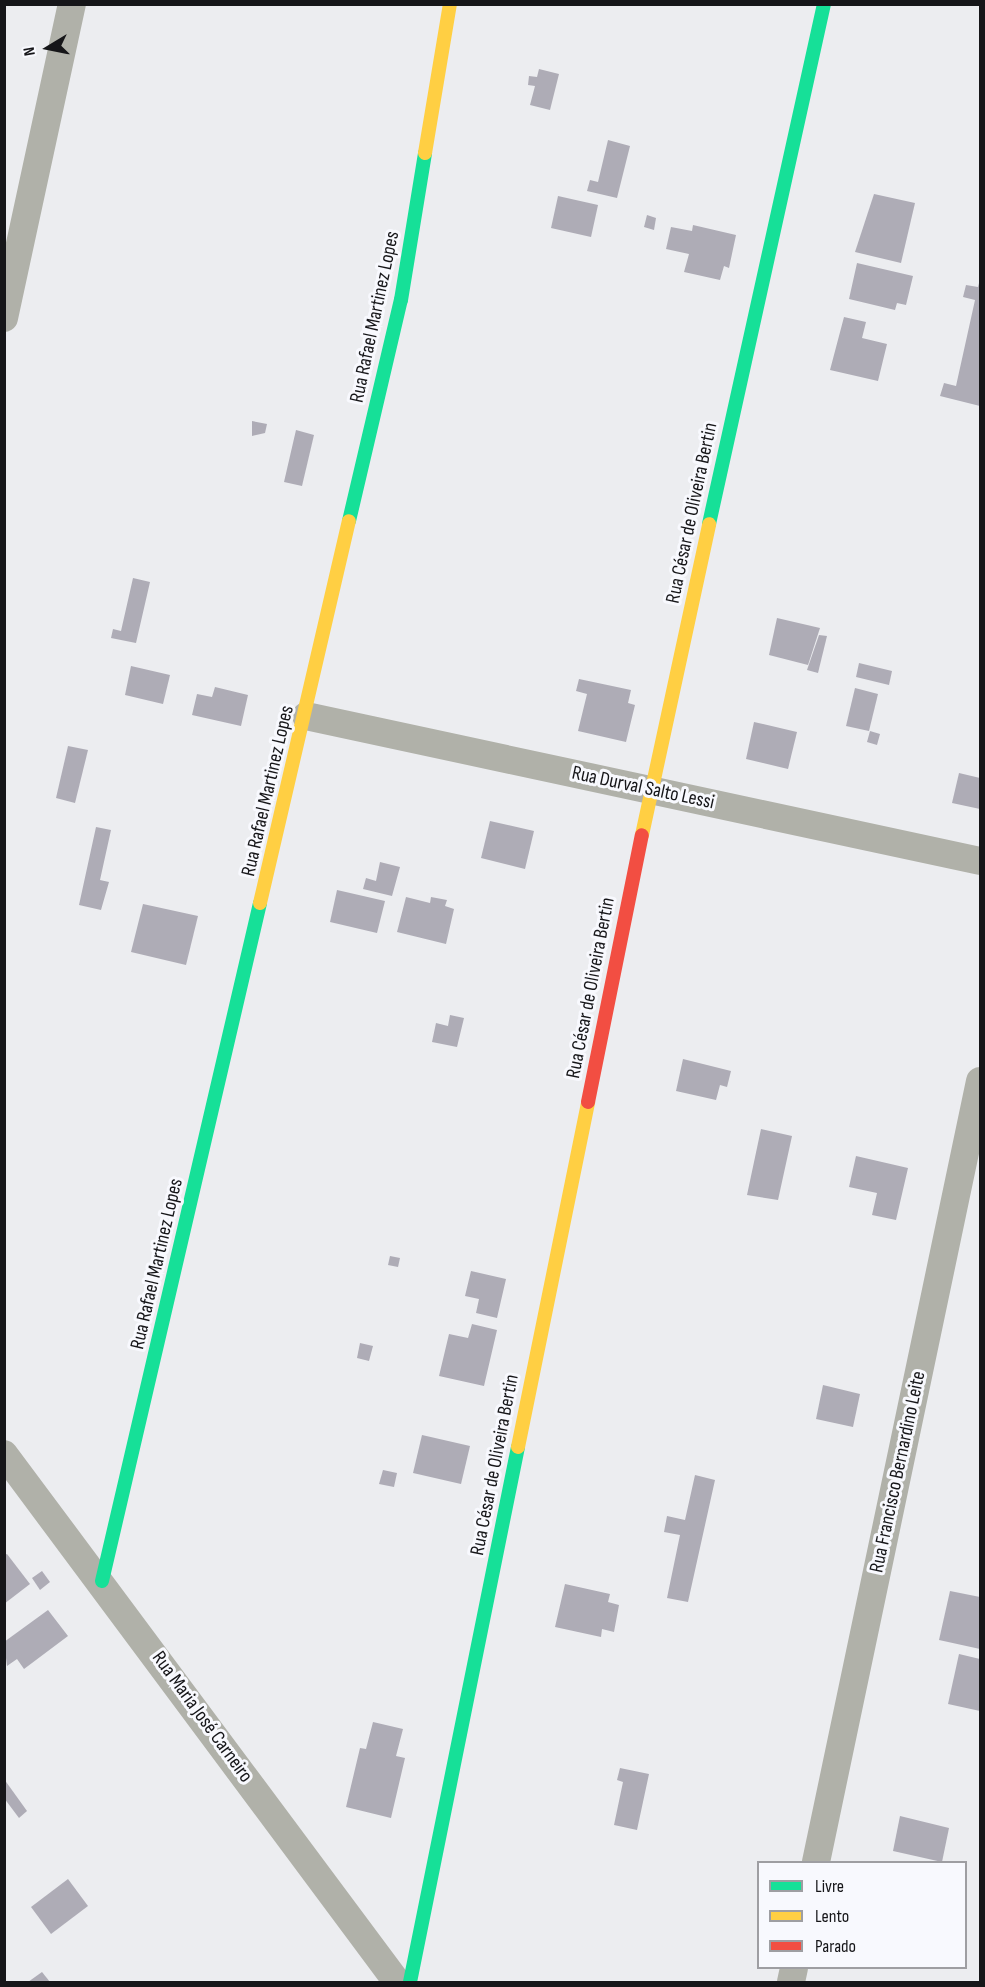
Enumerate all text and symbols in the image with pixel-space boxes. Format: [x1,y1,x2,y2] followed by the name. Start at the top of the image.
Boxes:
[18,18,78,78] north arrow
[20,45,40,57] text: N
[345,229,405,405] street label: Rua Rafael Martinez Lopes
[661,421,723,605] street label: Rua César de Oliveira Bertin
[237,703,299,879] street label: Rua Rafael Martinez Lopes
[570,761,716,815] street label: Rua Durval Salto Lessi
[562,895,620,1081] street label: Rua César de Oliveira Bertin
[126,1176,188,1352] street label: Rua Rafael Martinez Lopes
[865,1369,931,1575] street label: Rua Francisco Bernardino Leite
[466,1372,524,1558] street label: Rua César de Oliveira Bertin
[146,1647,258,1787] street label: Rua Maria José Carneiro
[757,1861,967,1969] legend
[815,1876,844,1897] text: Livre
[815,1906,849,1927] text: Lento
[815,1936,856,1957] text: Parado

